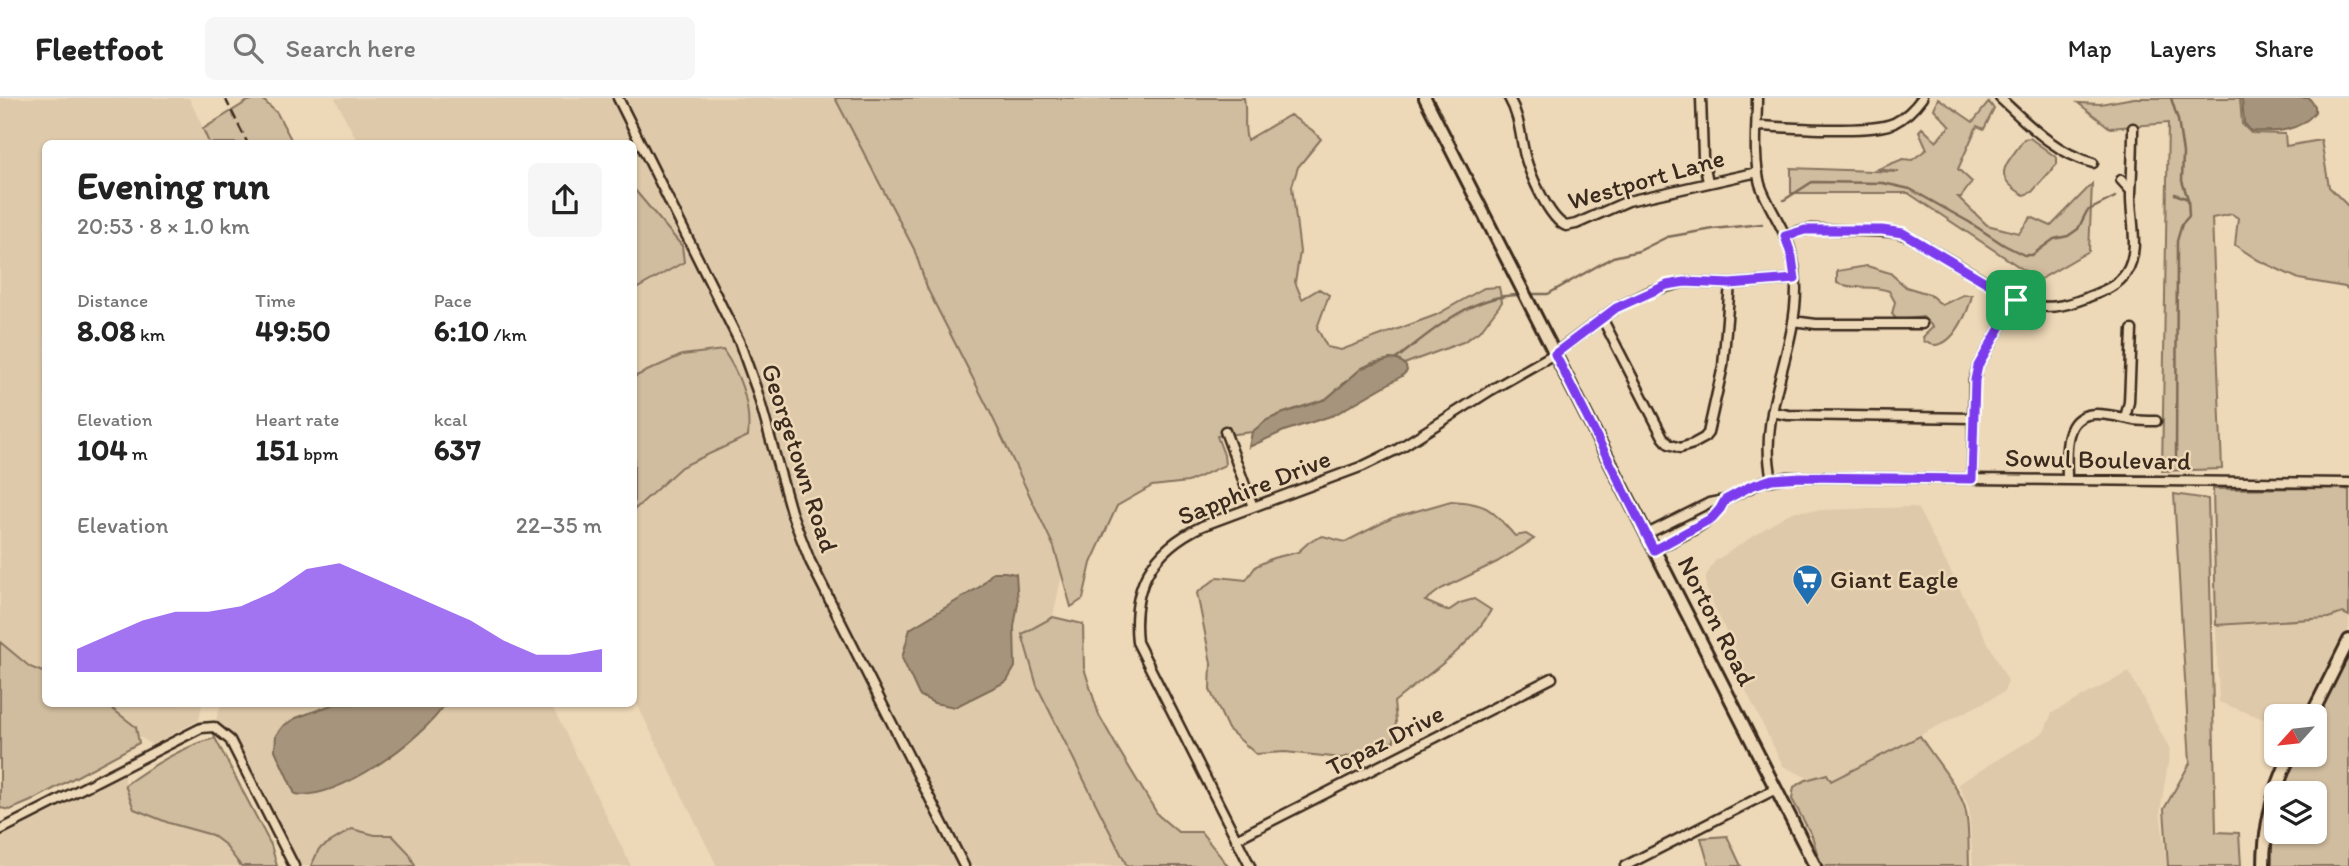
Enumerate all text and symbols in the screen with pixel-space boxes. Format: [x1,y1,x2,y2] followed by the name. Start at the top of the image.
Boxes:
[205,17,695,80] search box
[35,29,163,68] text: Fleetfoot
[229,29,267,67] icon: search
[285,32,416,64] text: Search here
[2068,34,2112,63] text: Map
[2150,34,2217,63] text: Layers
[2255,34,2314,63] text: Share
[1564,141,1728,217] street label: Westport Lane
[77,163,270,209] text: Evening run
[528,163,602,237] button: share
[77,212,250,240] text: 20:53 · 8 × 1.0 km
[1986,270,2046,330] pin
[1997,281,2035,319] icon: arrive
[77,289,148,312] text: Distance
[255,289,296,312] text: Time
[434,289,472,312] text: Pace
[77,312,136,349] text: 8.08
[255,312,331,349] text: 49:50
[434,312,489,349] text: 6:10
[136,323,165,346] text: km
[489,323,527,346] text: /km
[754,360,846,556] street label: Georgetown Road
[77,408,153,431] text: Elevation
[255,408,339,431] text: Heart rate
[434,408,467,431] text: kcal
[77,431,127,468] text: 104
[255,431,299,468] text: 151
[434,431,481,468] text: 637
[2005,441,2191,477] street label: Sowul Boulevard
[127,442,148,465] text: m
[299,442,338,465] text: bpm
[1173,442,1335,532] street label: Sapphire Drive
[77,511,168,539] text: Elevation
[516,511,602,539] text: 22–35 m
[1671,551,1764,692] street label: Norton Road
[1790,562,1824,606] supermarket icon: Giant Eagle
[1830,563,1959,595] place label: Giant Eagle
[1321,697,1449,783] street label: Topaz Drive
[2264,704,2328,766] north arrow
[2264,704,2327,844] map controls
[2264,781,2327,844] button: layers

